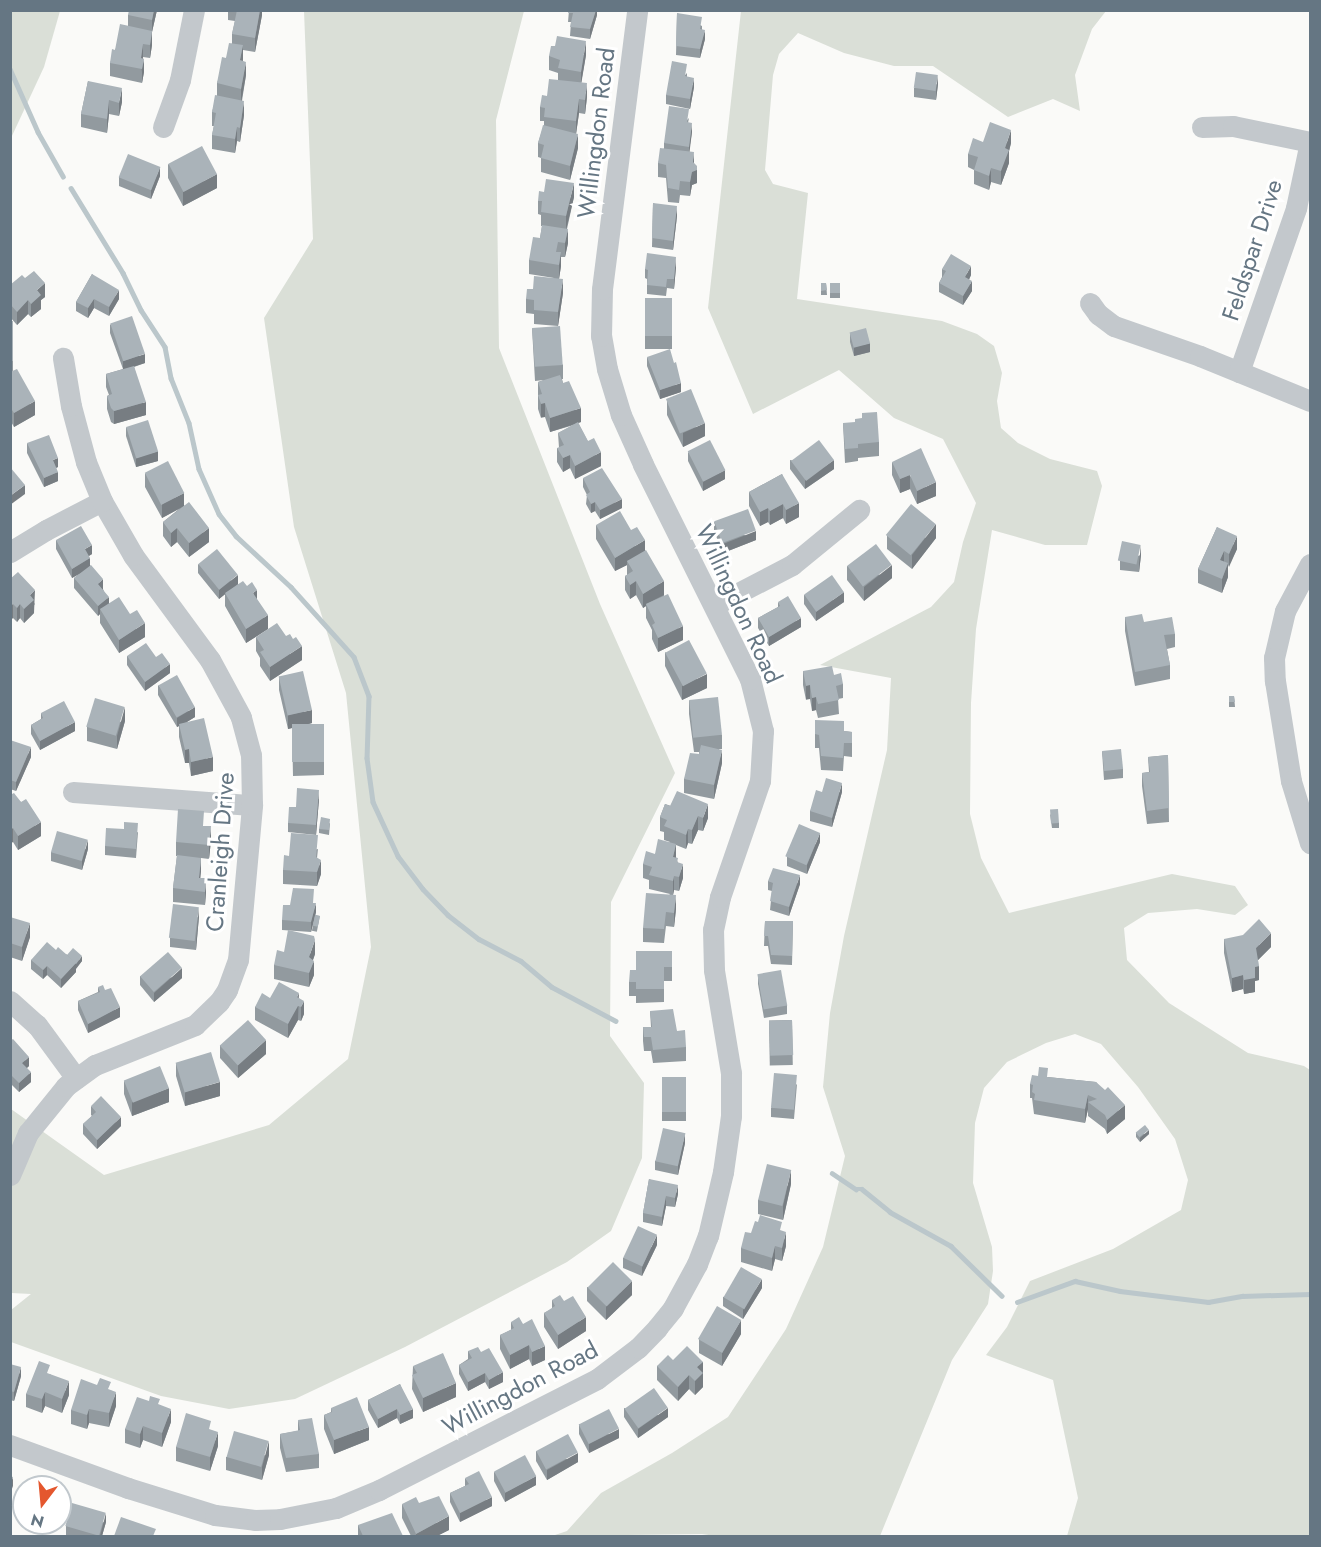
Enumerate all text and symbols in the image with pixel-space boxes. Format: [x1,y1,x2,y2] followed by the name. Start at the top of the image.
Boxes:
[571,46,621,220] street label: Willingdon Road
[1216,176,1288,324] street label: Feldspar Drive
[690,520,788,688] street label: Willingdon Road
[200,771,240,933] street label: Cranleigh Drive
[437,1335,603,1441] street label: Willingdon Road
[12,1475,72,1535] north arrow
[28,1508,47,1534] text: N

